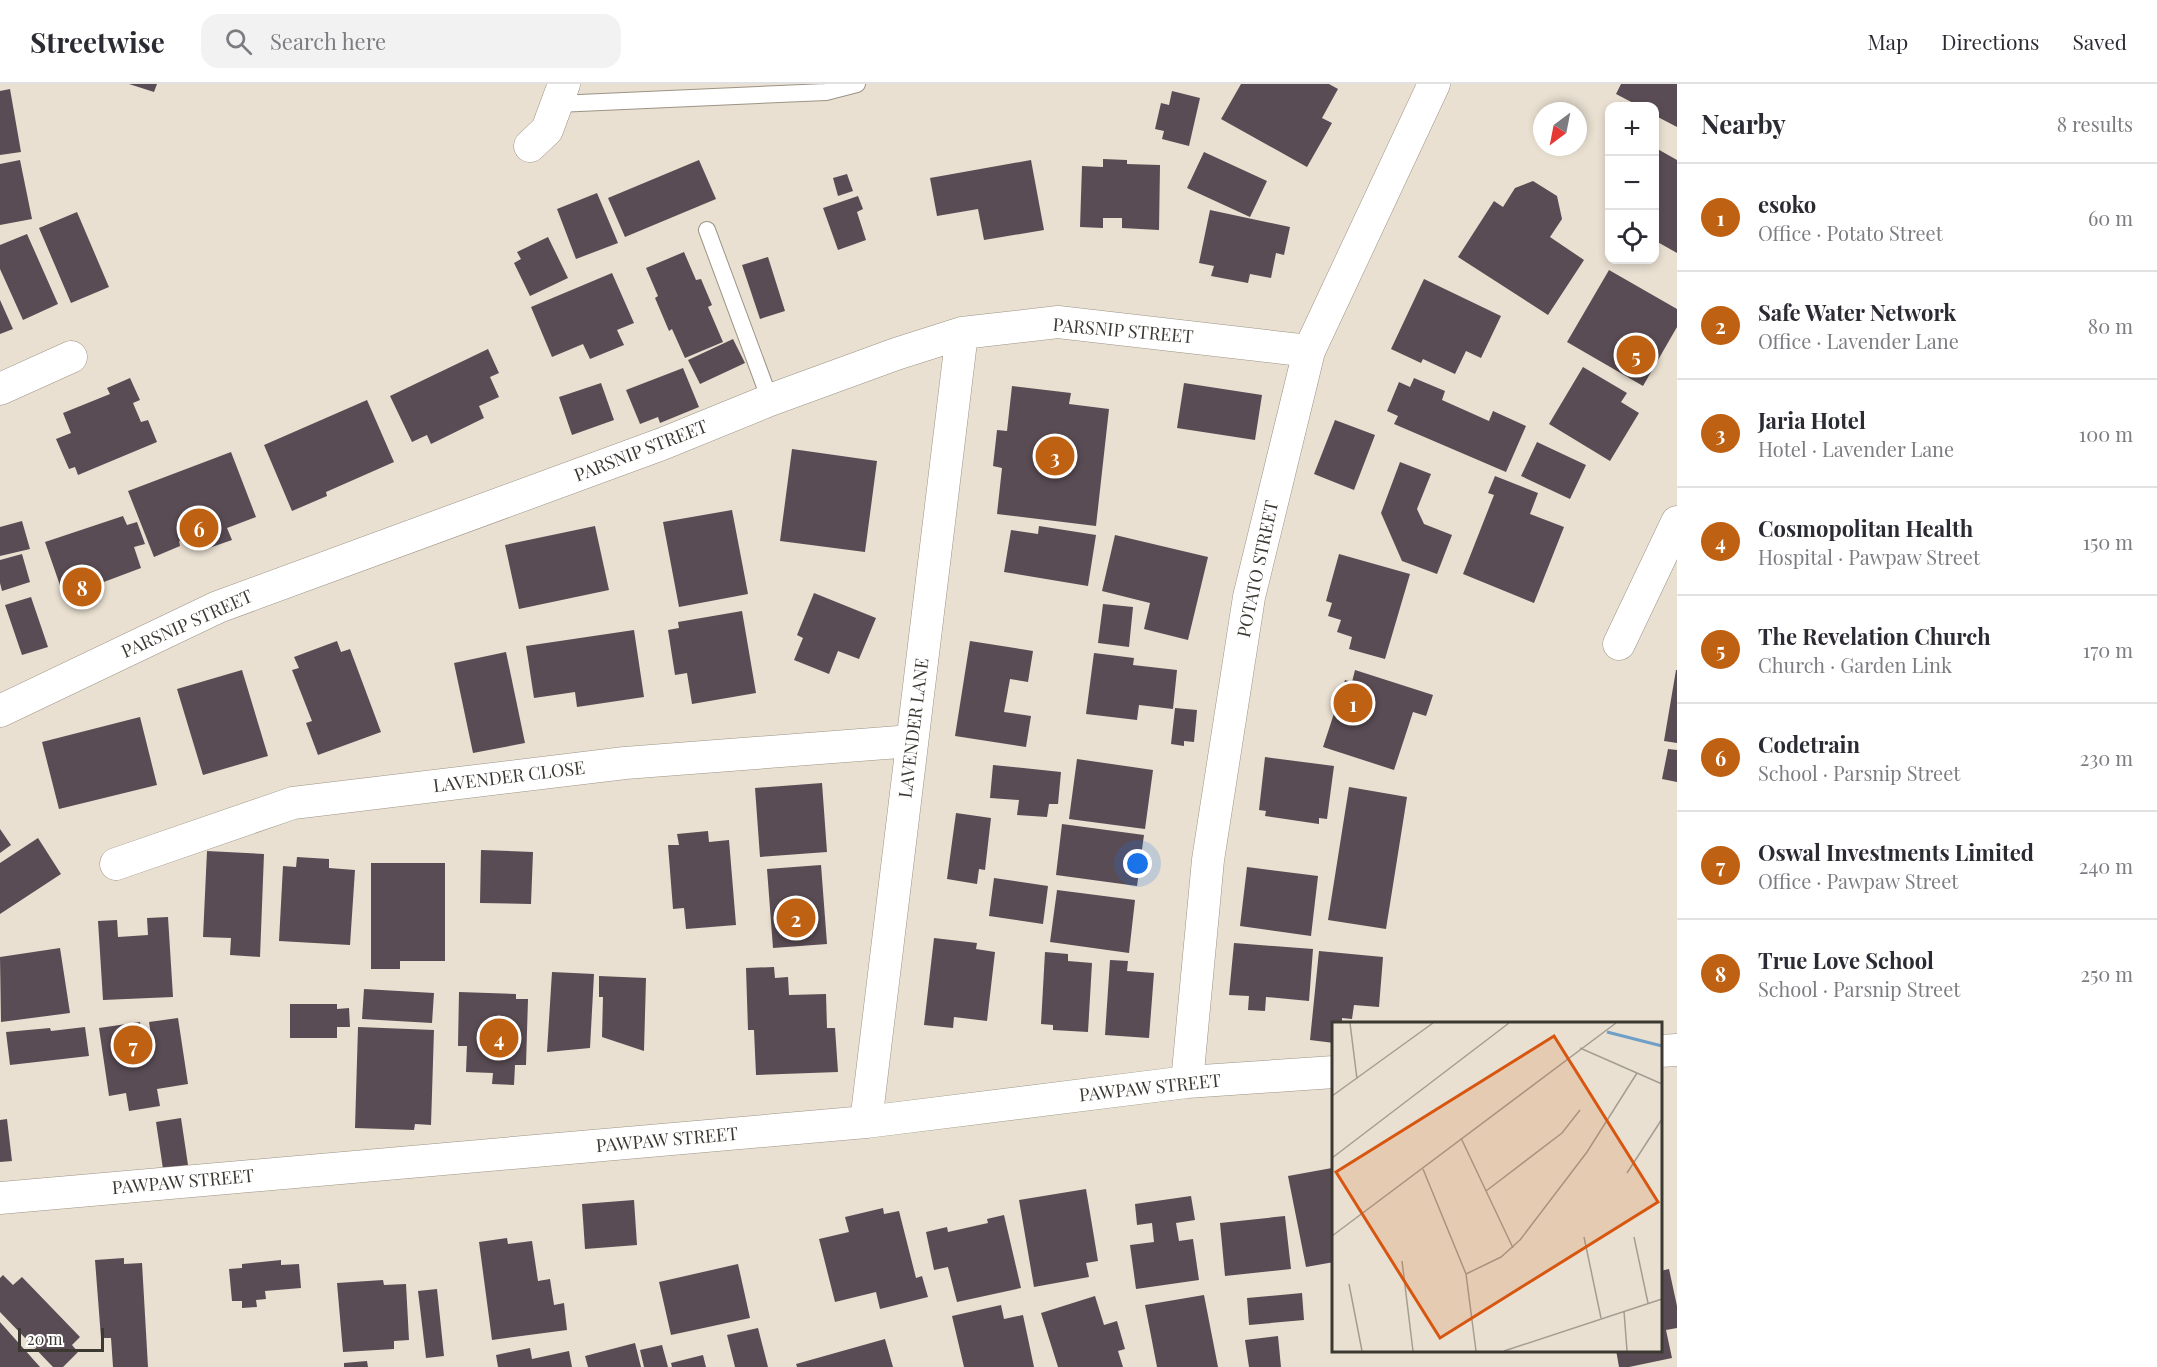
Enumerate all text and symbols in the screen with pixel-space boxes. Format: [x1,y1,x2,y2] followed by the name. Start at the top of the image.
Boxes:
[201,14,621,68] search box
[30,23,165,60] text: Streetwise
[222,25,255,58] icon: search
[270,26,386,56] text: Search here
[1867,27,1908,55] text: Map
[1941,27,2039,55] text: Directions
[2072,27,2127,55] text: Saved
[1533,102,1587,156] north arrow
[1605,102,1659,264] map controls
[1605,102,1659,156] button: +
[1701,106,1786,141] text: Nearby
[2057,110,2133,137] text: 8 results
[1605,156,1659,210] button: −
[1758,189,1816,219] text: esoko
[1717,204,1724,231] text: 1
[2088,204,2133,231] text: 60 m
[1605,210,1659,264] button: locate
[1758,219,1943,246] text: Office · Potato Street
[1758,297,1956,327] text: Safe Water Network
[1052,312,1194,348] street label: PARSNIP STREET
[1715,312,1726,339] text: 2
[2088,312,2133,339] text: 80 m
[1758,327,1959,354] text: Office · Lavender Lane
[1616,332,1656,378] pin: 5
[1758,405,1866,435] text: Jaria Hotel
[570,414,711,487] street label: PARSNIP STREET
[1716,420,1725,447] text: 3
[2079,420,2133,447] text: 100 m
[1036,434,1074,478] pin: 3
[1758,435,1954,462] text: Hotel · Lavender Lane
[1231,498,1283,639] street label: POTATO STREET
[180,506,218,550] pin: 6
[1758,513,1973,543] text: Cosmopolitan Health
[1715,528,1726,555] text: 4
[2083,528,2133,555] text: 150 m
[1758,543,1980,570] text: Hospital · Pawpaw Street
[62,564,101,610] pin: 8
[117,583,256,663] street label: PARSNIP STREET
[1758,621,1991,651] text: The Revelation Church
[1716,636,1725,663] text: 5
[2083,636,2133,663] text: 170 m
[1758,651,1952,678] text: Church · Garden Link
[893,656,934,799] street label: LAVENDER LANE
[1334,680,1372,726] pin: 1
[1758,729,1860,759] text: Codetrain
[1715,744,1726,771] text: 6
[2080,744,2133,771] text: 230 m
[432,755,586,797] street label: LAVENDER CLOSE
[1758,759,1960,786] text: School · Parsnip Street
[1758,837,2034,867] text: Oswal Investments Limited
[1123,849,1152,878] your location
[1716,852,1725,879] text: 7
[2079,852,2133,879] text: 240 m
[1758,867,1958,894] text: Office · Pawpaw Street
[776,896,816,940] pin: 2
[1758,945,1934,975] text: True Love School
[1715,960,1726,987] text: 8
[2080,960,2133,987] text: 250 m
[1758,975,1960,1002] text: School · Parsnip Street
[480,1016,518,1060] pin: 4
[114,1022,152,1068] pin: 7
[1332,1022,1662,1352] inset map
[1078,1068,1222,1106] street label: PAWPAW STREET
[595,1121,739,1157] street label: PAWPAW STREET
[111,1163,255,1199] street label: PAWPAW STREET
[18,1325,104,1352] scale bar
[27,1328,62,1349] text: 20 m

